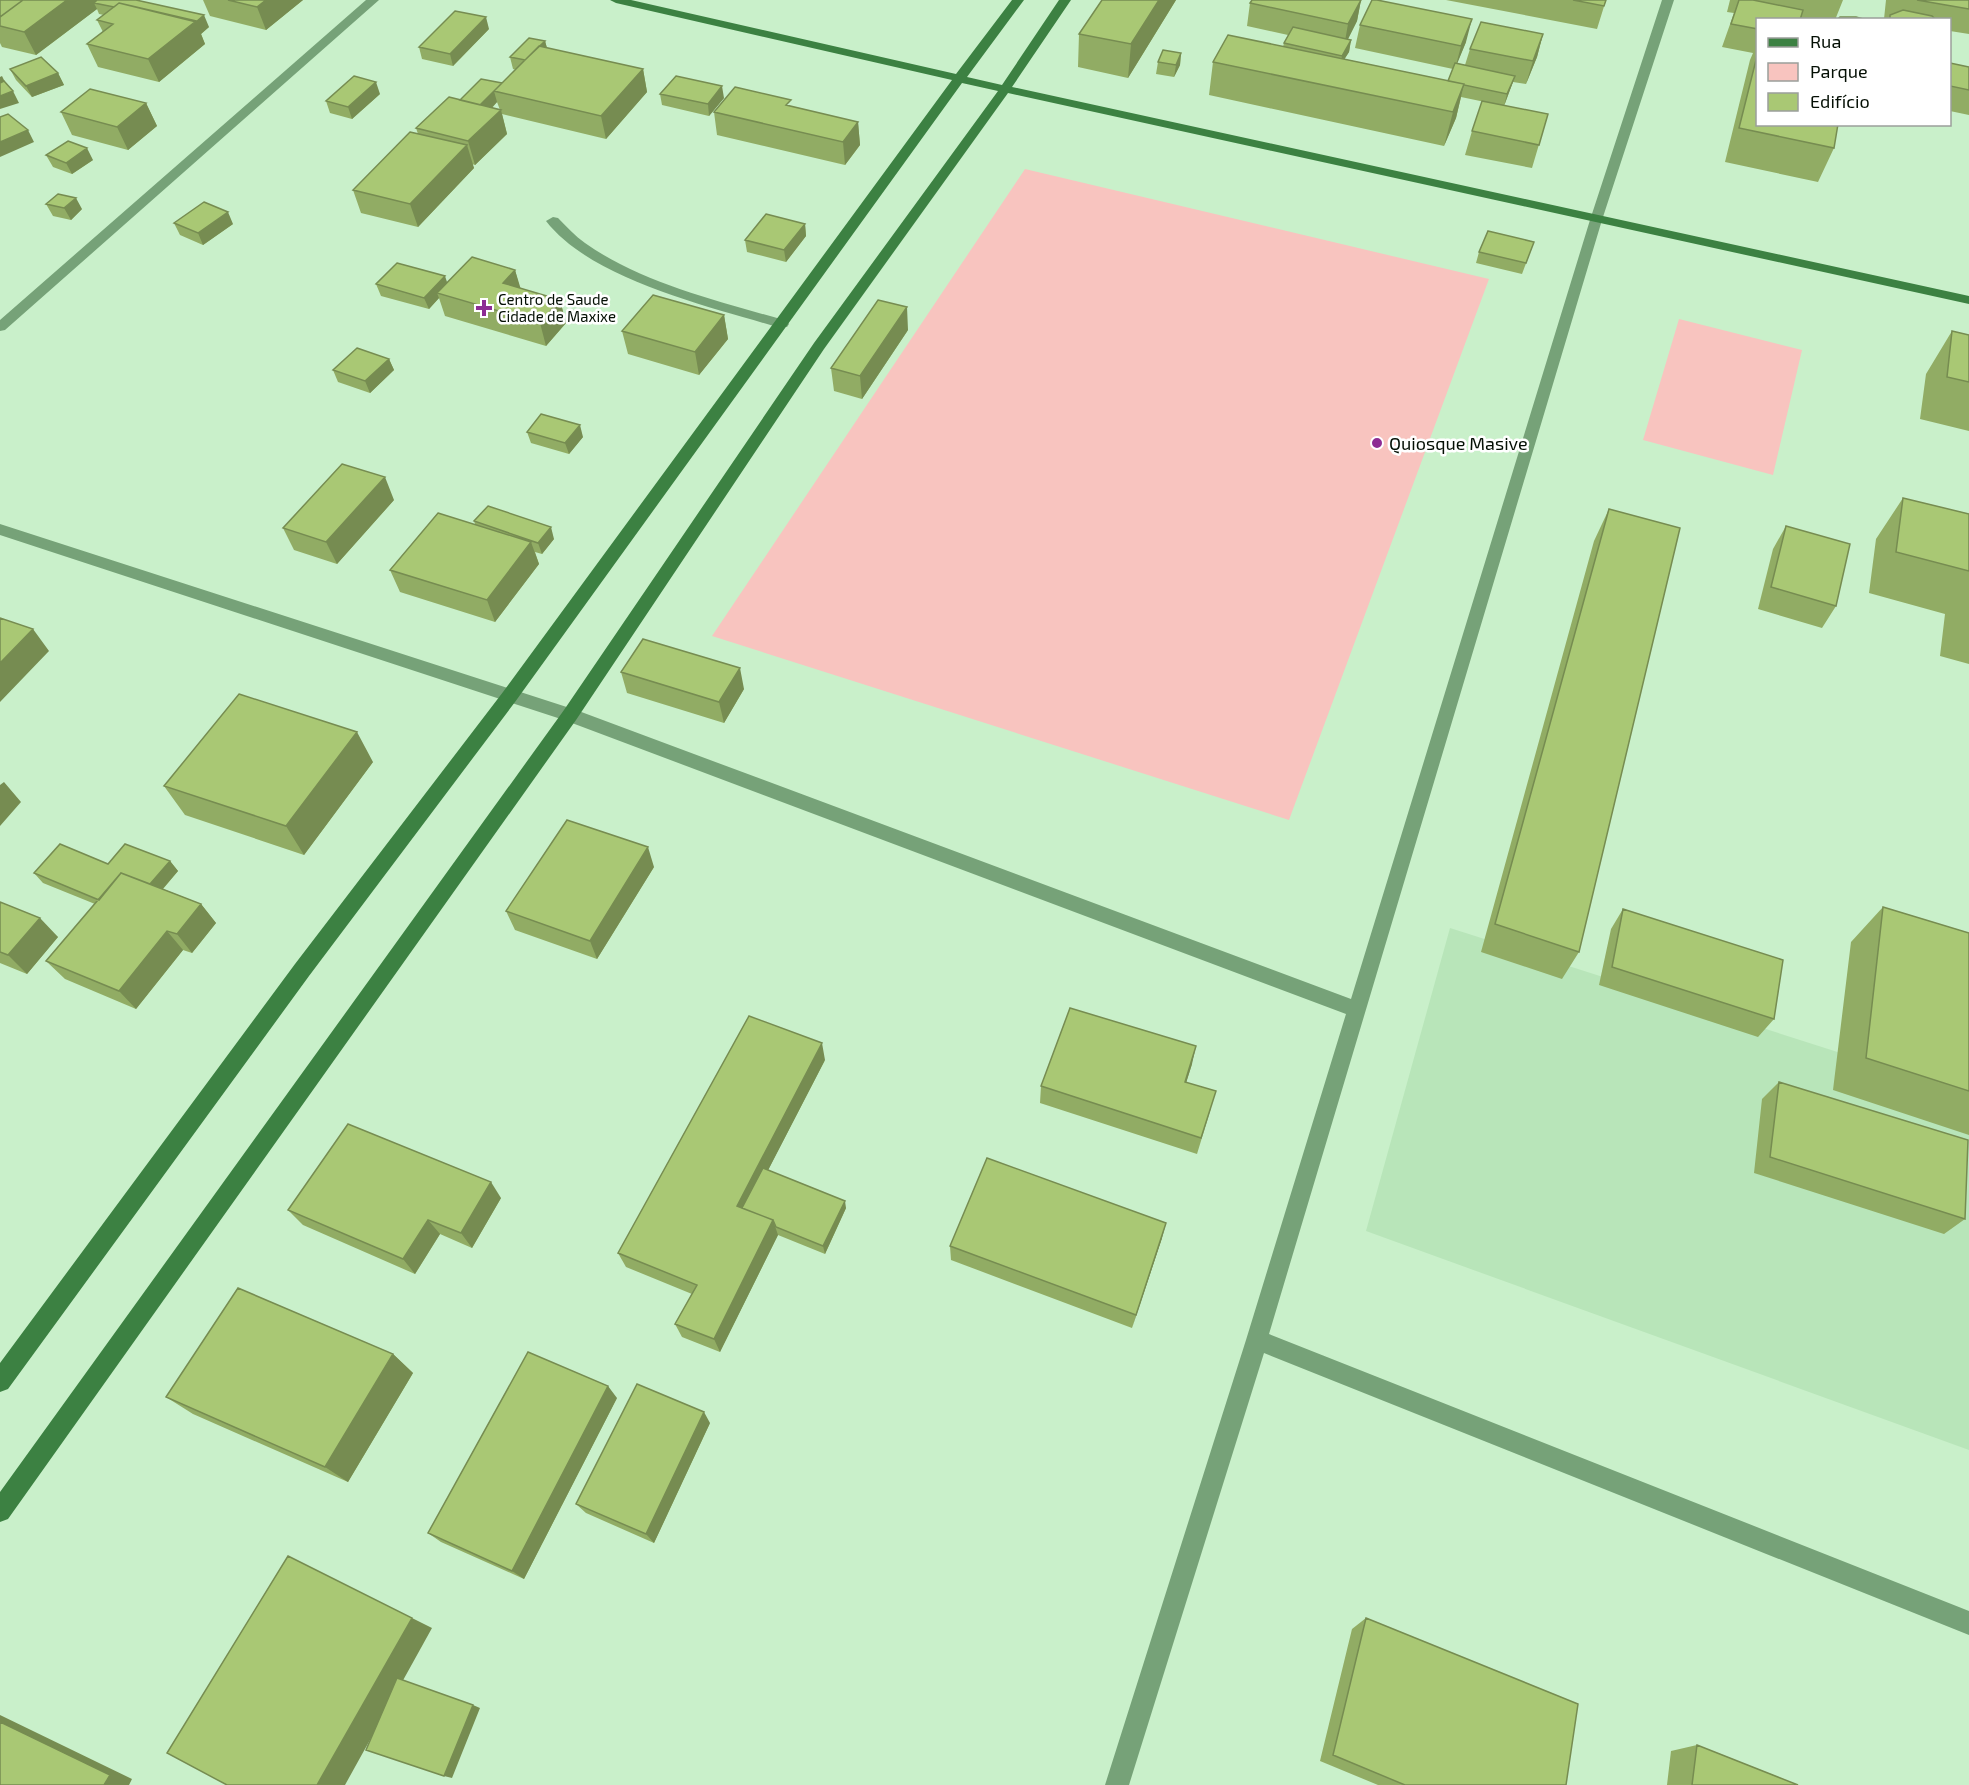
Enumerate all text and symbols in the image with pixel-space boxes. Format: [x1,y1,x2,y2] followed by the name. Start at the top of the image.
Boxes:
[1756,18,1951,126] legend
[1810,30,1841,52] text: Rua
[1810,60,1868,82] text: Parque
[1810,90,1870,112] text: Edifício
[498,290,616,325] place label: Centro de Saude Cidade de Maxixe
[475,299,493,317] marker: Centro de Saude Cidade de Maxixe
[1389,432,1528,454] place label: Quiosque Masive
[1370,436,1384,450] marker: Quiosque Masive

